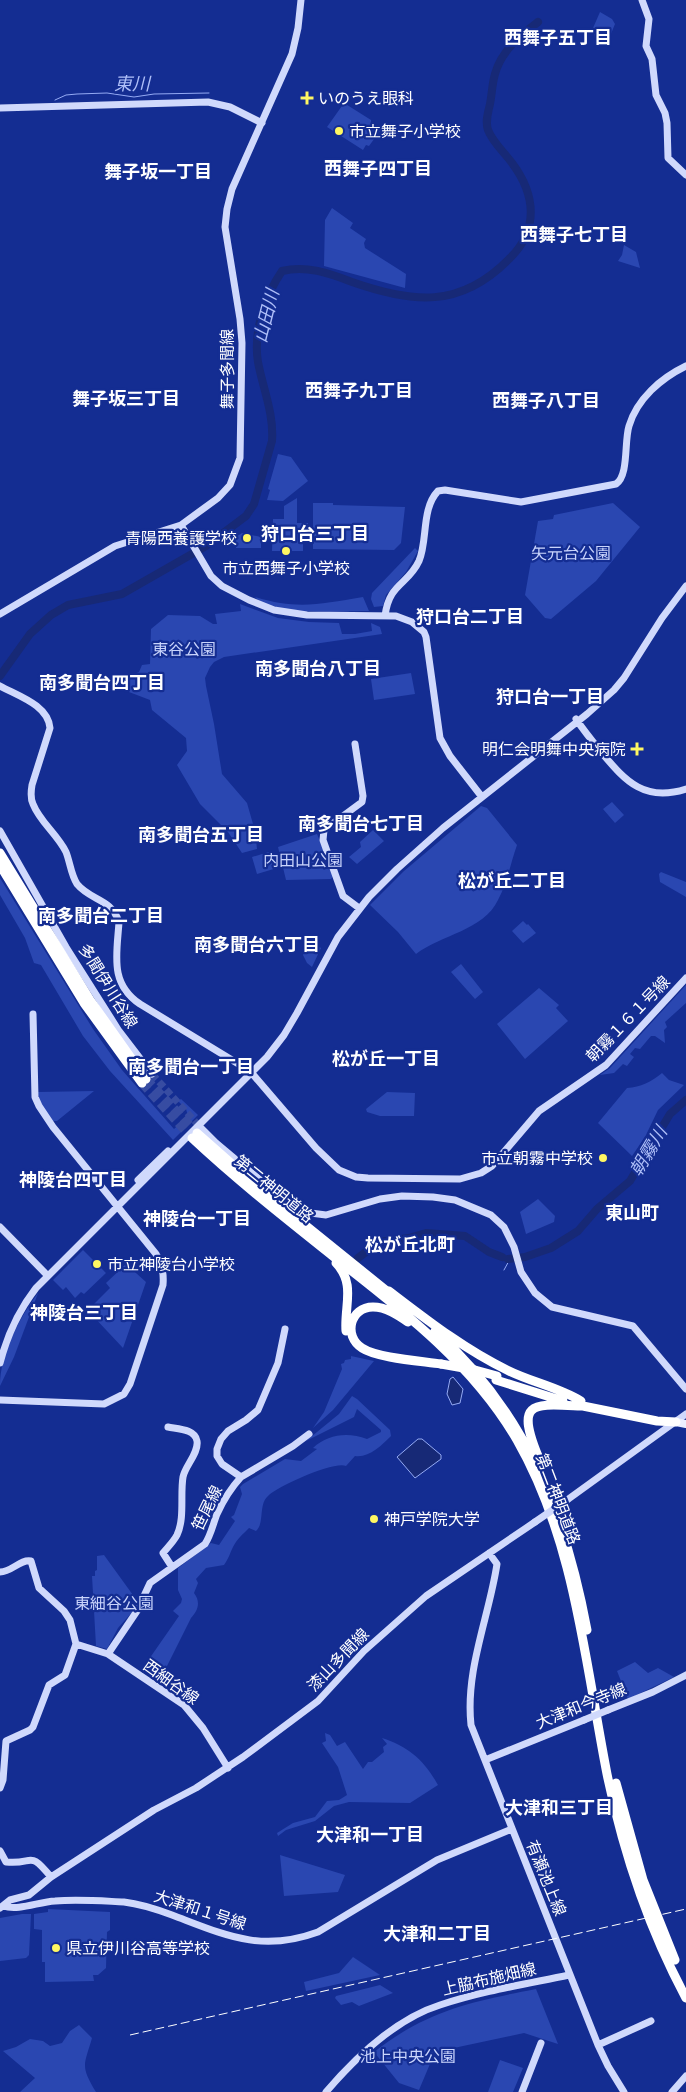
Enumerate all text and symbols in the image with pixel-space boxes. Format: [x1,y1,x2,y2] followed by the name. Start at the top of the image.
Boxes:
[504,27,612,48] district label: 西舞子五丁目
[114,73,152,94] water label: 東川
[318,89,414,108] place label: いのうえ眼科
[300,91,314,105] marker: いのうえ眼科
[349,122,461,141] place label: 市立舞子小学校
[333,125,345,137] marker: 市立舞子小学校
[324,158,432,179] district label: 西舞子四丁目
[104,161,212,182] district label: 舞子坂一丁目
[520,224,628,245] district label: 西舞子七丁目
[249,285,283,345] water label: 山田川
[218,329,237,409] street label: 舞子多聞線
[305,380,413,401] district label: 西舞子九丁目
[72,388,180,409] district label: 舞子坂三丁目
[492,390,600,411] district label: 西舞子八丁目
[261,523,369,544] district label: 狩口台三丁目
[125,529,237,548] place label: 青陽西養護学校
[241,532,253,544] marker: 青陽西養護学校
[531,544,611,563] park label: 矢元台公園
[280,545,292,557] marker: 市立西舞子小学校
[222,559,350,578] place label: 市立西舞子小学校
[416,606,524,627] district label: 狩口台二丁目
[152,640,216,659] park label: 東谷公園
[255,658,381,679] district label: 南多聞台八丁目
[39,672,165,693] district label: 南多聞台四丁目
[496,686,604,707] district label: 狩口台一丁目
[482,740,626,759] place label: 明仁会明舞中央病院
[630,742,644,756] marker: 明仁会明舞中央病院
[298,813,424,834] district label: 南多聞台七丁目
[138,824,264,845] district label: 南多聞台五丁目
[263,851,343,870] park label: 内田山公園
[458,870,566,891] district label: 松が丘二丁目
[38,905,164,926] district label: 南多聞台二丁目
[194,934,320,955] district label: 南多聞台六丁目
[75,940,141,1032] street label: 多聞伊川谷線
[582,972,674,1066] street label: 朝霧１６１号線
[332,1048,440,1069] district label: 松が丘一丁目
[128,1056,254,1077] district label: 南多聞台一丁目
[625,1121,672,1180] water label: 朝霧川
[481,1149,593,1168] place label: 市立朝霧中学校
[231,1151,317,1227] street label: 第二神明道路
[597,1152,609,1164] marker: 市立朝霧中学校
[19,1169,127,1190] district label: 神陵台四丁目
[605,1202,659,1223] district label: 東山町
[143,1208,251,1229] district label: 神陵台一丁目
[365,1234,455,1255] district label: 松が丘北町
[107,1255,235,1274] place label: 市立神陵台小学校
[91,1258,103,1270] marker: 市立神陵台小学校
[30,1302,138,1323] district label: 神陵台三丁目
[532,1451,584,1547] street label: 第二神明道路
[188,1482,226,1534] street label: 笹尾線
[384,1510,480,1529] place label: 神戸学院大学
[368,1513,380,1525] marker: 神戸学院大学
[74,1594,154,1613] park label: 東細谷公園
[303,1625,373,1695] street label: 漆山多聞線
[140,1656,202,1708] street label: 西細谷線
[533,1679,629,1733] street label: 大津和今寺線
[505,1797,613,1818] district label: 大津和三丁目
[316,1824,424,1845] district label: 大津和一丁目
[522,1837,570,1919] street label: 有瀬池上線
[151,1886,249,1934] street label: 大津和１号線
[383,1923,491,1944] district label: 大津和二丁目
[66,1939,210,1958] place label: 県立伊川谷高等学校
[50,1942,62,1954] marker: 県立伊川谷高等学校
[440,1959,538,1999] street label: 上脇布施畑線
[360,2047,456,2066] park label: 池上中央公園

